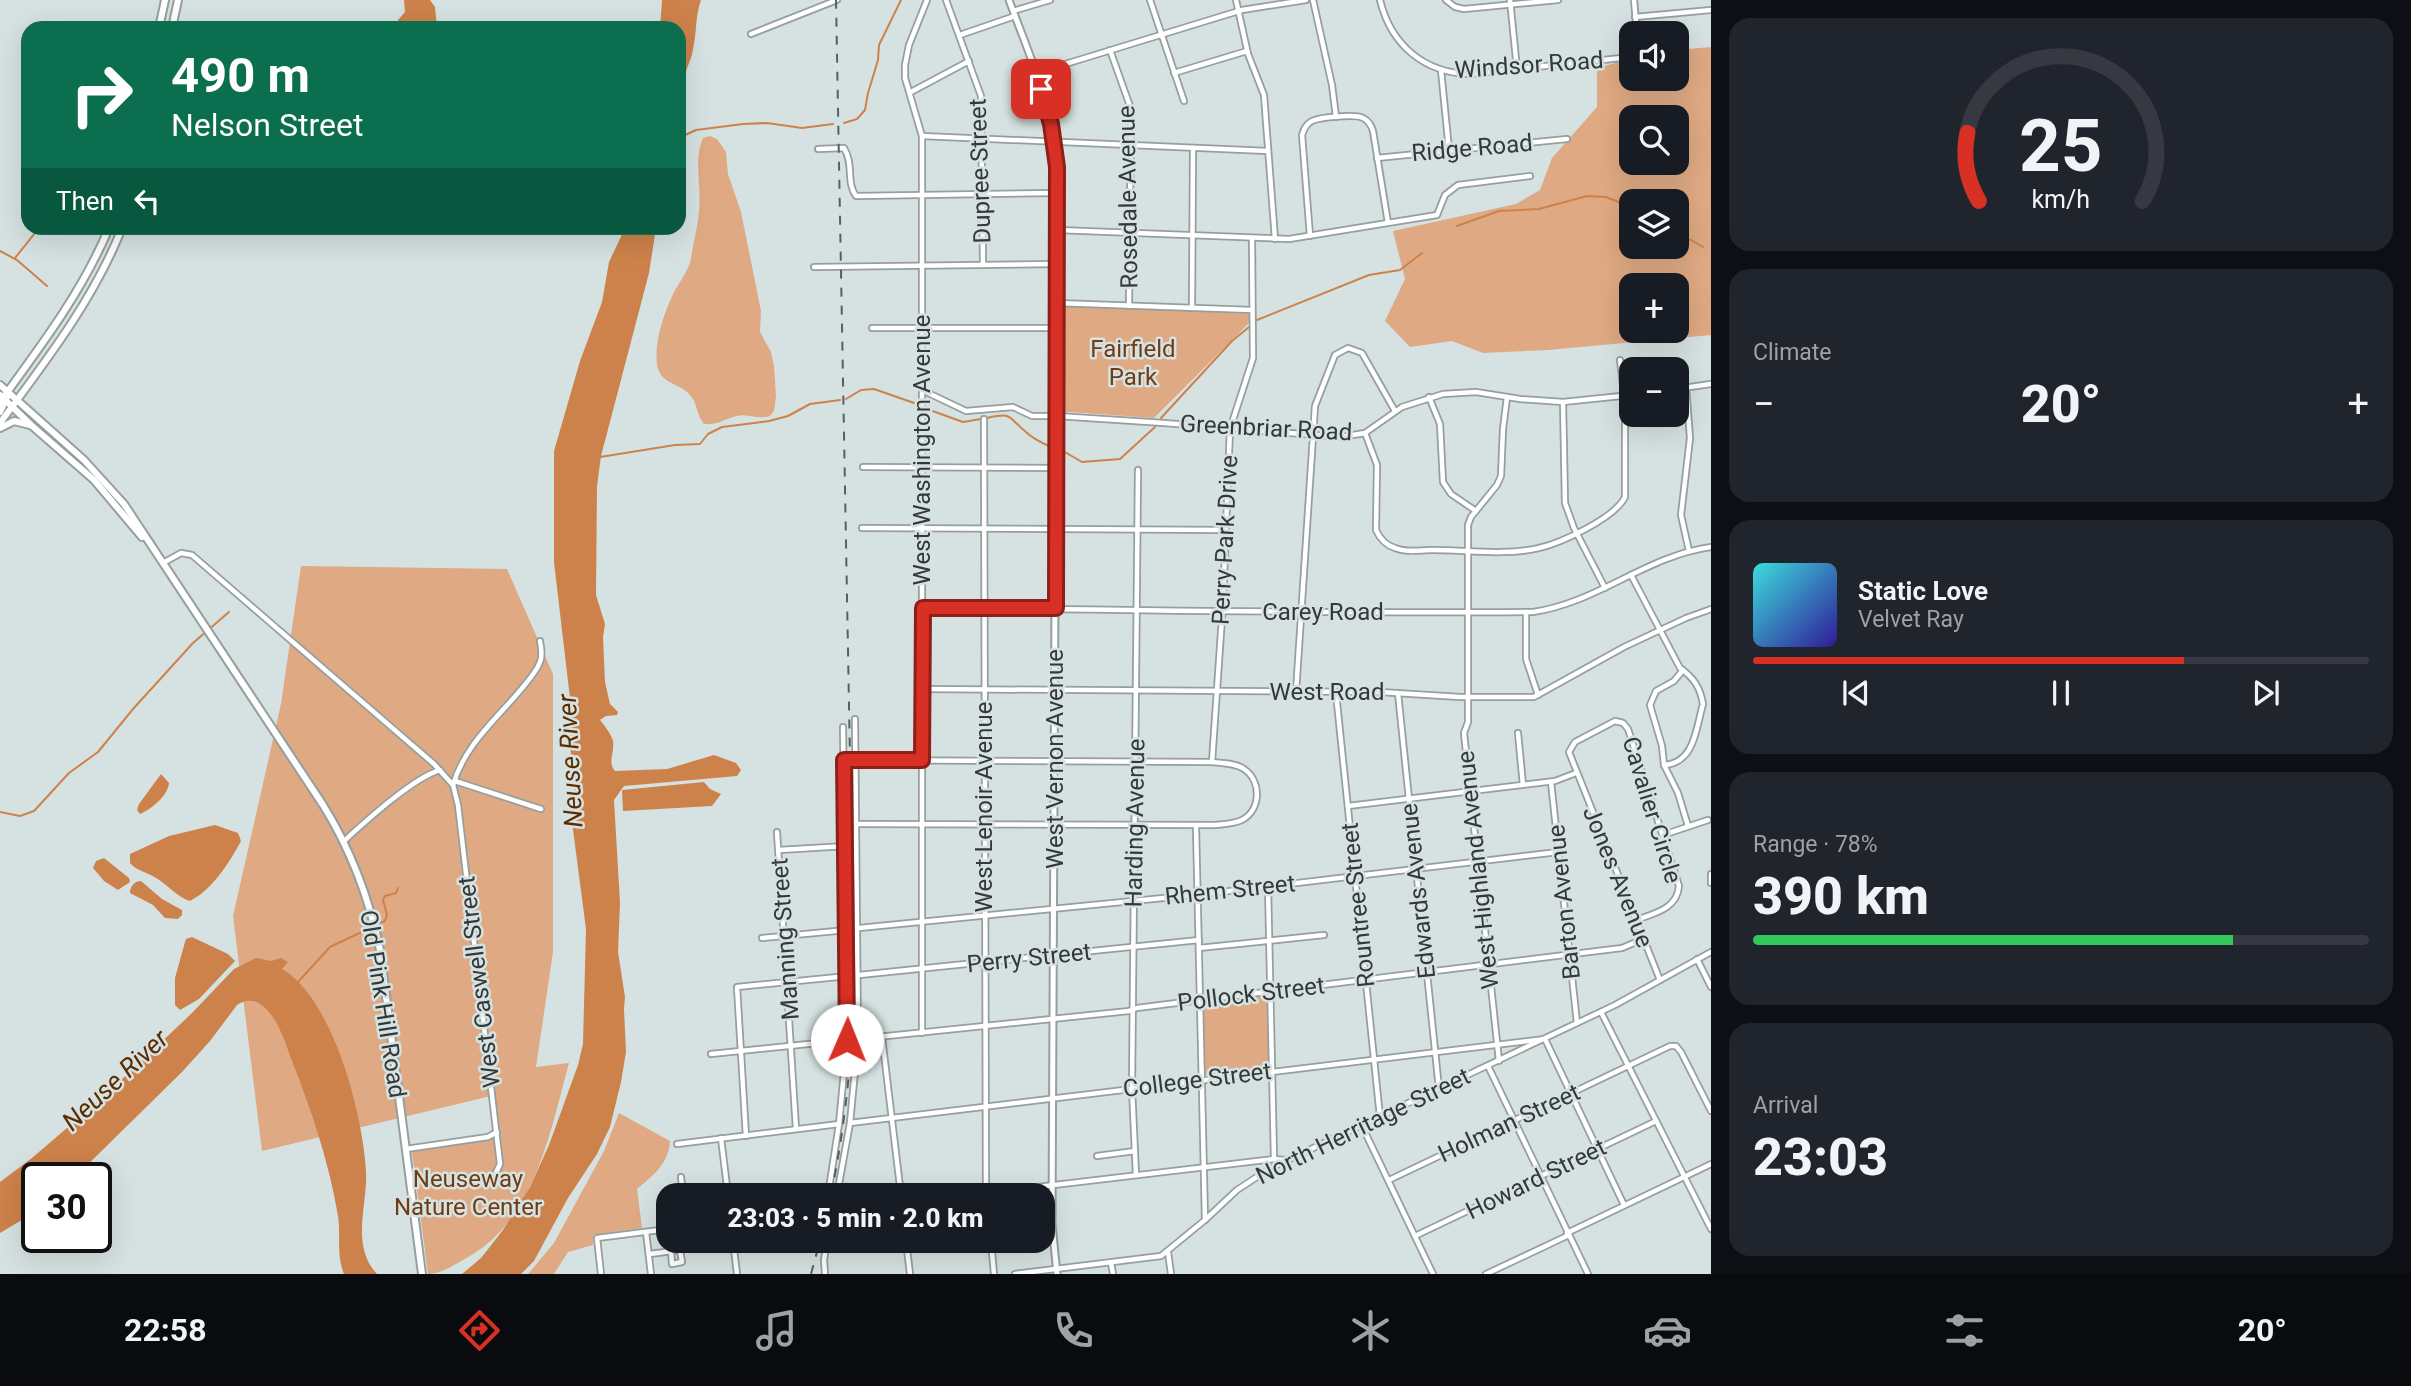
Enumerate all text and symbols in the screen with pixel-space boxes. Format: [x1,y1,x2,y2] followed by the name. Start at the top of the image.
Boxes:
[1619,21,1689,427] map controls
[1619,21,1689,91] button: sound
[1454,46,1604,84] street label: Windsor Road
[171,47,310,104] text: 490 m
[56,49,147,140] icon: right
[1011,59,1071,119] pin
[1022,70,1060,108] icon: arrive
[963,98,997,244] street label: Dupree Street
[2019,103,2103,189] text: 25
[1112,105,1144,289] street label: Rosedale Avenue
[1619,105,1689,175] button: search
[171,106,363,144] text: Nelson Street
[1410,129,1534,167] street label: Ridge Road
[128,182,166,220] icon: left
[2032,184,2090,213] text: km/h
[56,186,114,216] text: Then
[1619,189,1689,259] button: layers
[1619,273,1689,343] button: +
[908,315,936,585] street label: West Washington Avenue
[1090,335,1176,391] park label: Fairfield Park
[1753,339,1832,366] text: Climate
[1619,357,1689,427] button: −
[2021,374,2101,435] text: 20°
[1753,382,1775,426] text: −
[2347,382,2369,426] text: +
[1179,410,1353,446] street label: Greenbriar Road
[1207,455,1243,625] street label: Perry Park Drive
[1858,576,1988,606] text: Static Love
[1262,598,1384,626] street label: Carey Road
[1858,606,1964,633] text: Velvet Ray
[1041,649,1069,869] street label: West Vernon Avenue
[1837,674,1875,712] icon: previous
[2042,674,2080,712] icon: pause
[2247,674,2285,712] icon: next
[1270,678,1384,706] street label: West Road
[551,692,588,829] water label: Neuse River
[970,702,998,912] street label: West Lenoir Avenue
[1616,733,1688,887] street label: Cavalier Circle
[1120,738,1150,908] street label: Harding Avenue
[1452,749,1504,991] street label: West Highland Avenue
[1395,802,1441,980] street label: Edwards Avenue
[1577,802,1659,952] street label: Jones Avenue
[1335,821,1381,989] street label: Rountree Street
[1542,823,1586,981] street label: Barton Avenue
[1753,831,1878,858] text: Range · 78%
[765,857,805,1021] street label: Manning Street
[1753,866,1929,927] text: 390 km
[1163,869,1297,911] street label: Rhem Street
[452,875,506,1089] street label: West Caswell Street
[354,908,412,1100] street label: Old Pink Hill Road
[965,938,1093,978] street label: Perry Street
[1176,971,1326,1017] street label: Pollock Street
[810,1003,884,1077] position arrow
[56,1022,175,1137] water label: Neuse River
[1121,1057,1273,1103] street label: College Street
[1251,1062,1475,1190] street label: North Herritage Street
[1434,1078,1585,1168] street label: Holman Street
[1753,1092,1818,1119] text: Arrival
[1753,1127,1888,1188] text: 23:03
[1461,1133,1611,1225] street label: Howard Street
[21,1162,112,1253] speed limit sign: 30
[394,1165,542,1221] park label: Neuseway Nature Center
[728,1203,983,1233] text: 23:03 · 5 min · 2.0 km
[455,1306,504,1355] icon: directions
[752,1306,801,1355] icon: music
[1049,1306,1098,1355] icon: phone
[1346,1306,1395,1355] icon: climate
[1643,1306,1692,1355] icon: car
[1940,1306,1989,1355] icon: filters
[124,1311,207,1349] text: 22:58
[2238,1311,2287,1349] text: 20°

